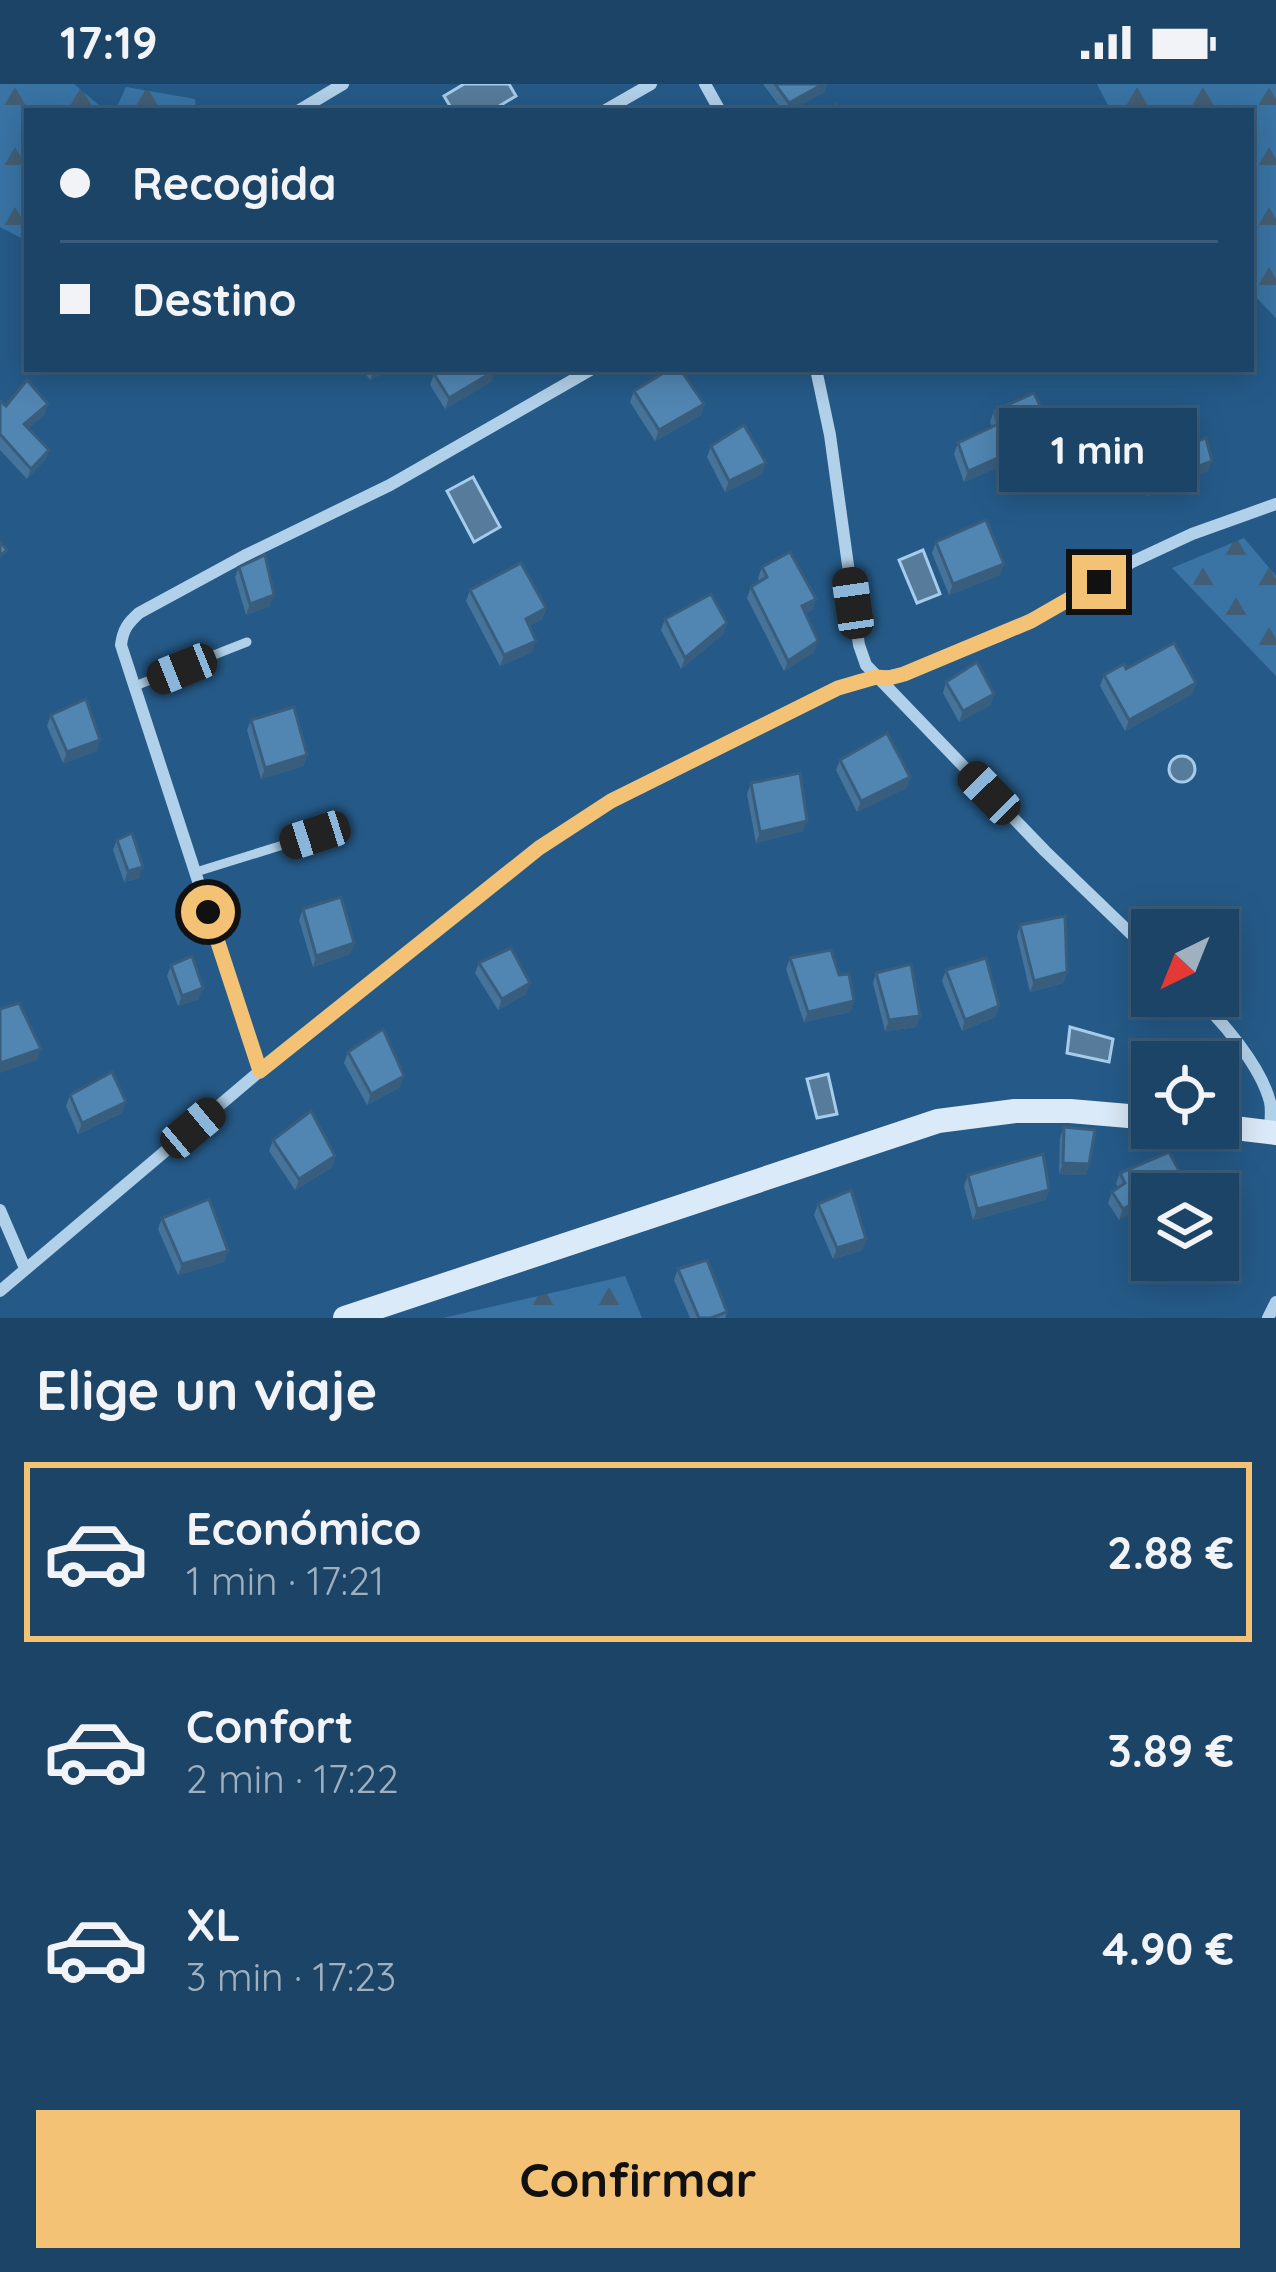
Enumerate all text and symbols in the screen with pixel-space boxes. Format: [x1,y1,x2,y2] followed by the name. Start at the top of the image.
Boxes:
[60,14,158,70] text: 17:19
[132,155,337,211] text: Recogida
[132,271,297,327] text: Destino
[1000,408,1198,492] callout: 1 min
[1051,425,1145,474] text: 1 min
[1072,555,1126,609] route end
[830,565,876,641] car
[142,639,222,699] car
[951,755,1027,831] car
[275,807,355,863] car
[181,885,235,939] route start
[1131,909,1239,1017] north arrow
[1131,909,1239,1281] map controls
[1131,1041,1239,1149] button: locate
[154,1091,232,1165] car
[1131,1173,1239,1281] button: layers
[36,1356,377,1424] text: Elige un viaje
[42,1498,150,1606] icon: car
[186,1500,422,1556] text: Económico
[1107,1524,1234,1580] text: 2.88 €
[186,1556,384,1605] text: 1 min · 17:21
[42,1696,150,1804] icon: car
[186,1698,353,1754] text: Confort
[1108,1722,1234,1778] text: 3.89 €
[186,1754,399,1803] text: 2 min · 17:22
[42,1894,150,2002] icon: car
[186,1896,241,1952] text: XL
[1102,1920,1234,1976] text: 4.90 €
[186,1952,396,2001] text: 3 min · 17:23
[36,2110,1240,2248] button: Confirmar

